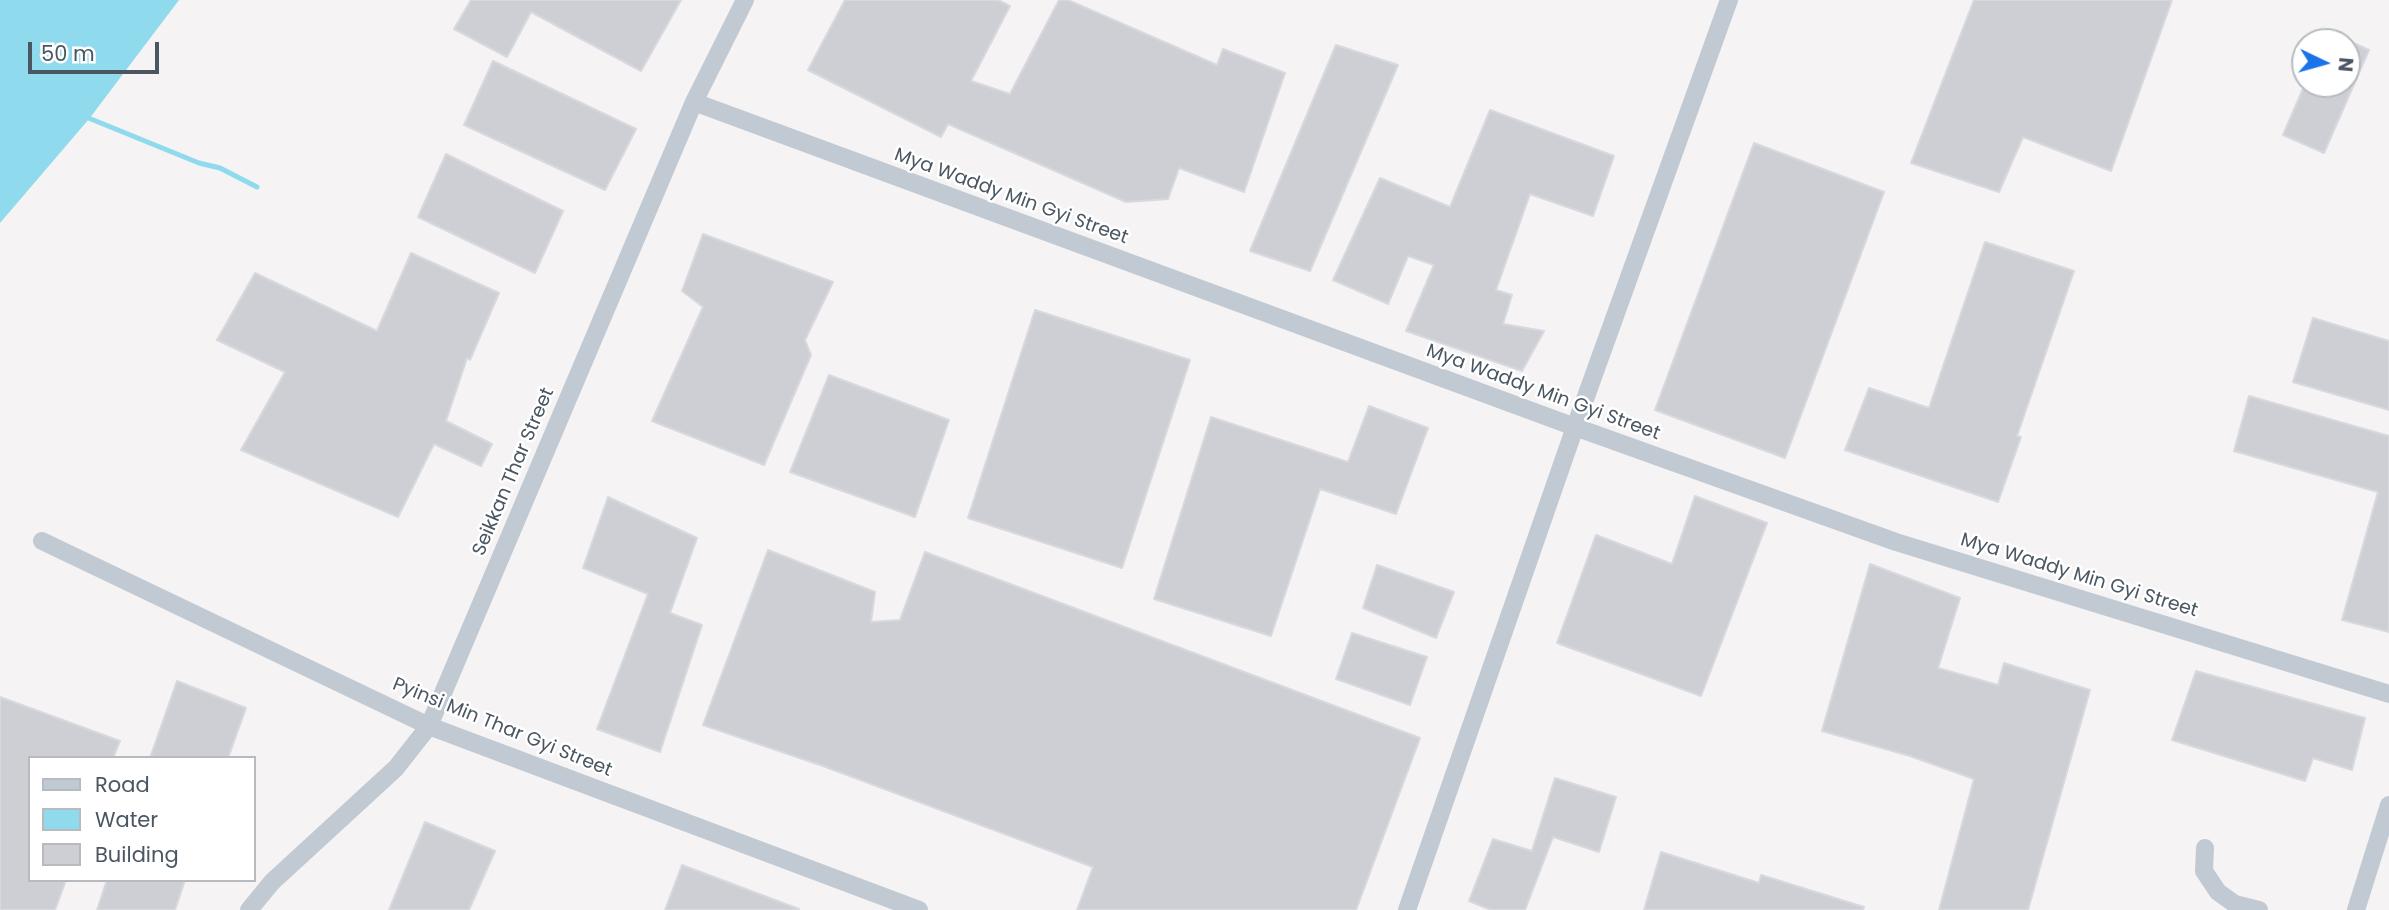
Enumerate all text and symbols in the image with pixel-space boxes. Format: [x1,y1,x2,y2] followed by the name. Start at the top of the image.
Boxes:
[32,28,163,72] scale bar
[2291,28,2361,98] north arrow
[41,39,95,68] text: 50 m
[2331,56,2359,73] text: N
[891,144,1131,250] street label: Mya Waddy Min Gyi Street
[1423,340,1663,446] street label: Mya Waddy Min Gyi Street
[468,385,560,559] street label: Seikkan Thar Street
[1958,529,2200,623] street label: Mya Waddy Min Gyi Street
[389,673,615,783] street label: Pyinsi Min Thar Gyi Street
[28,756,256,882] legend
[95,770,150,799] text: Road
[95,805,158,834] text: Water
[95,840,179,869] text: Building

